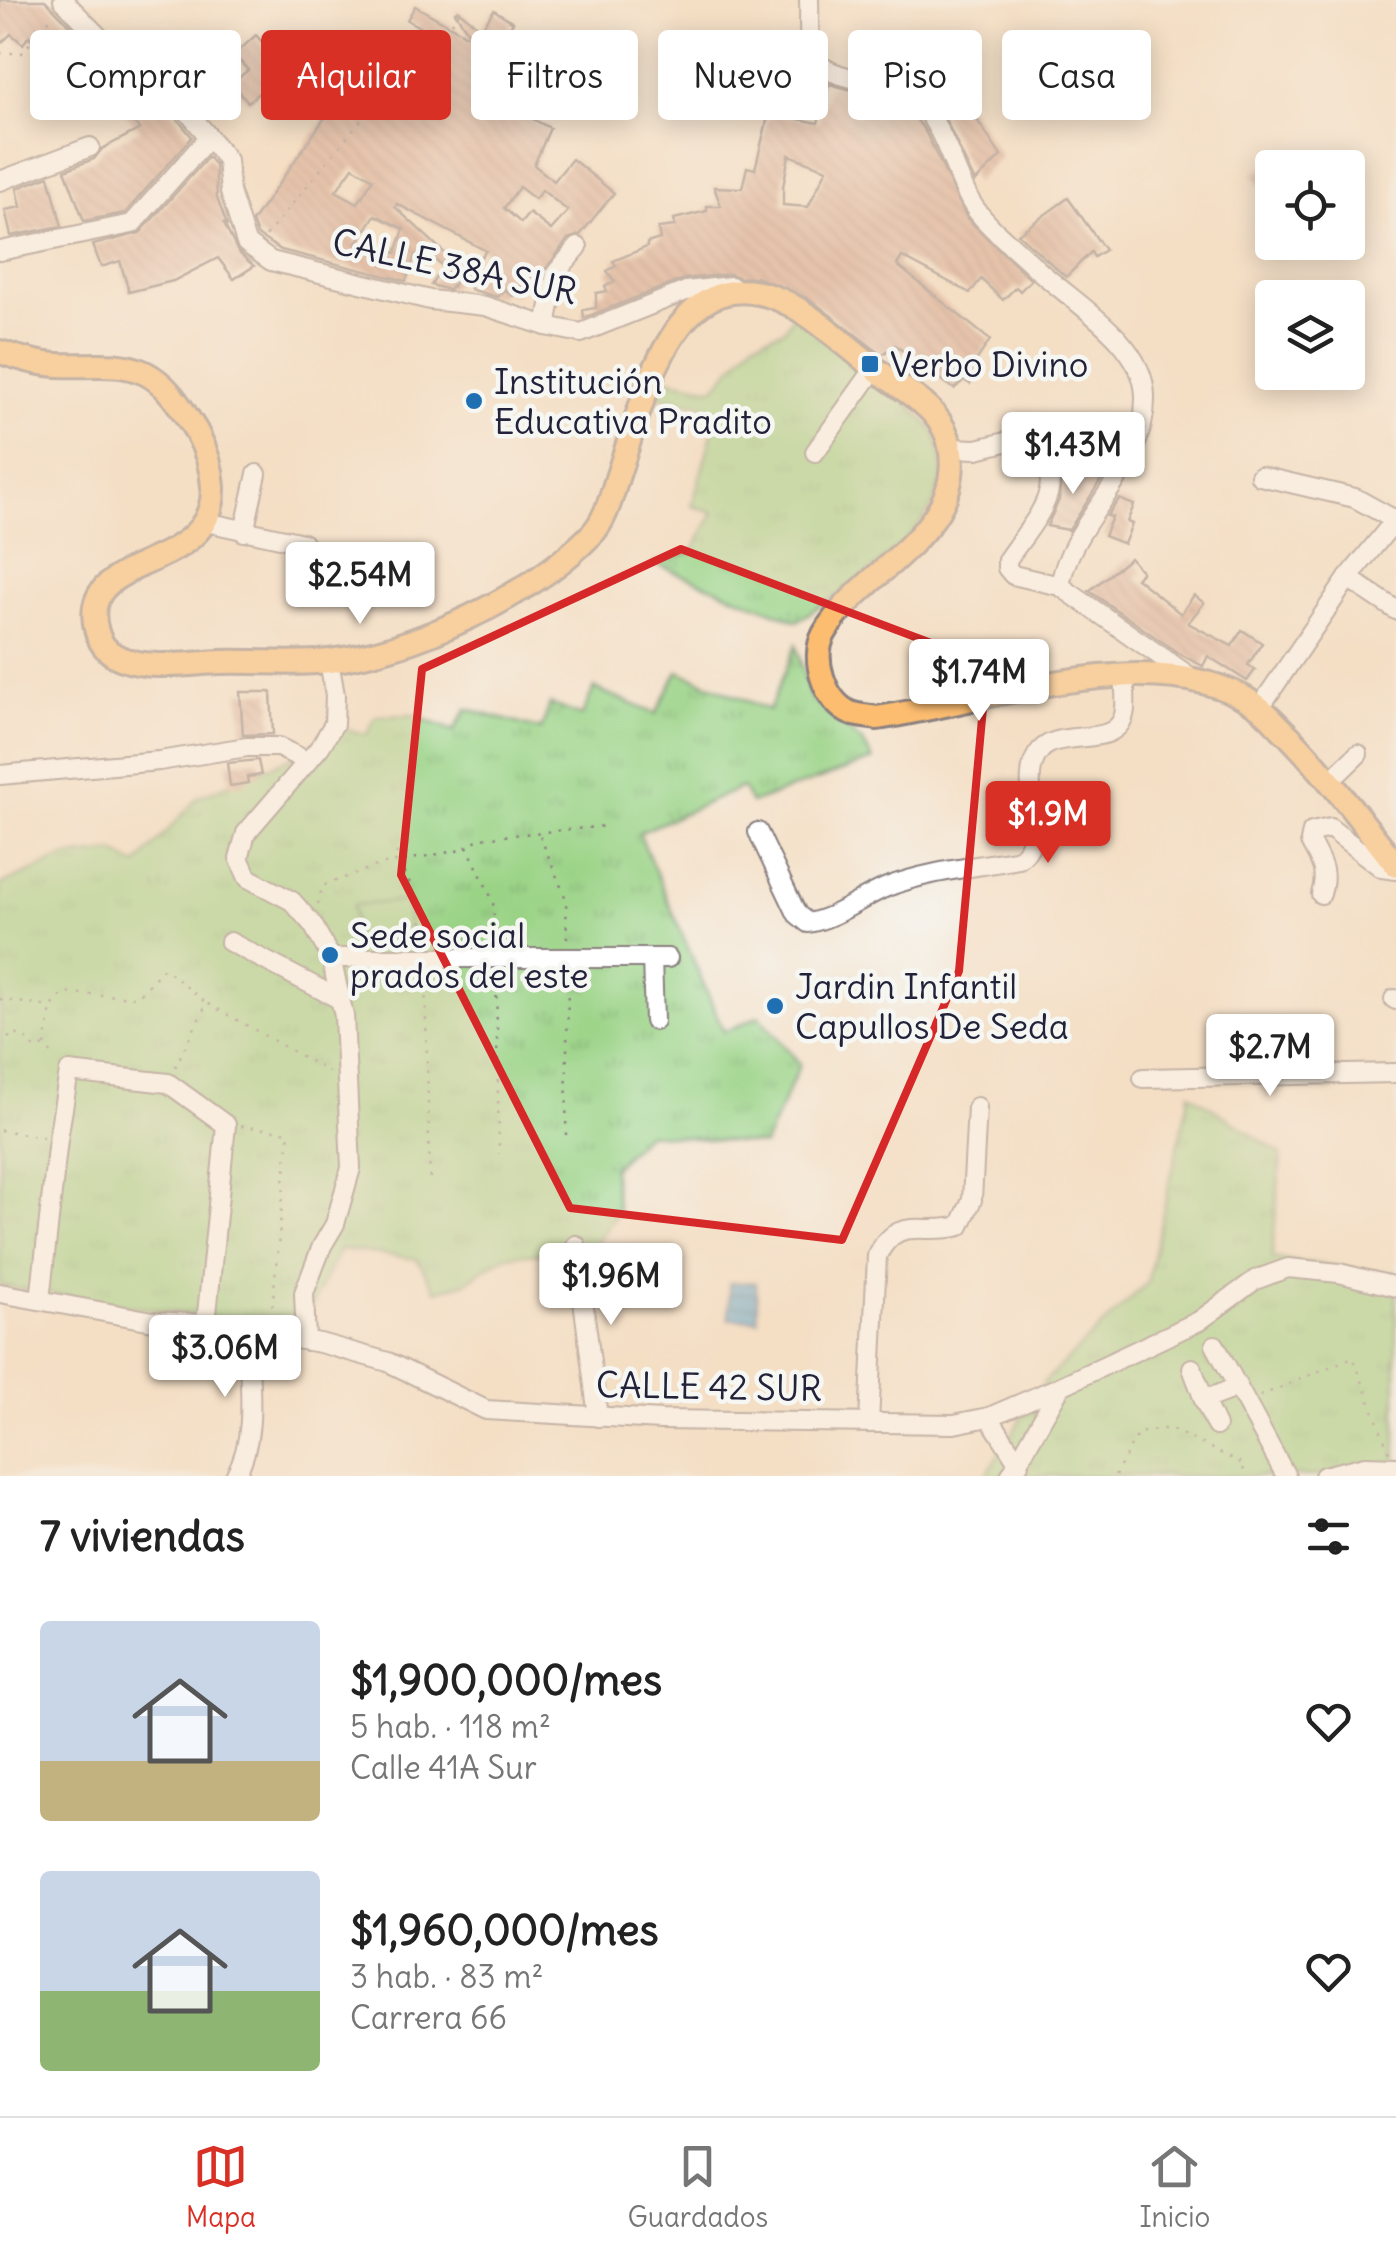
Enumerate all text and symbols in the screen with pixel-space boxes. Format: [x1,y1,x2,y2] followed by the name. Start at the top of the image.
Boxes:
[30,30,241,120] chip: Comprar
[261,30,451,120] chip: Alquilar
[471,30,638,120] chip: Filtros
[658,30,828,120] chip: Nuevo
[848,30,982,120] chip: Piso
[1002,30,1151,120] chip: Casa
[1255,150,1365,390] map controls
[1255,150,1365,260] button: locate
[329,219,581,313] street label: CALLE 38A SUR
[1255,280,1365,390] button: layers
[890,342,1088,386] place label: Verbo Divino
[859,353,881,375] marker: Verbo Divino
[494,359,772,443] place label: Institución Educativa Pradito
[463,390,485,412] marker: Institución Educativa Pradito
[992,412,1154,497] pin: $1.43M
[1024,424,1122,465] text: $1.43M
[279,542,441,627] pin: $2.54M
[308,554,412,595] text: $2.54M
[898,639,1060,724] pin: $1.74M
[931,651,1027,692] text: $1.74M
[978,781,1118,866] pin: $1.9M
[1008,793,1088,834] text: $1.9M
[350,913,589,997] place label: Sede social prados del este
[319,944,341,966] marker: Sede social prados del este
[795,964,1069,1048] place label: Jardin Infantil Capullos De Seda
[764,995,786,1017] marker: Jardin Infantil Capullos De Seda
[1200,1014,1340,1099] pin: $2.7M
[1228,1026,1312,1067] text: $2.7M
[530,1243,692,1328] pin: $1.96M
[561,1255,661,1296] text: $1.96M
[144,1315,306,1400] pin: $3.06M
[171,1327,279,1368] text: $3.06M
[596,1362,822,1410] street label: CALLE 42 SUR
[1301,1509,1356,1564] icon: filters
[40,1510,245,1562] text: 7 viviendas
[350,1654,662,1706] text: $1,900,000/mes
[120,1661,240,1781] icon: home
[1301,1694,1356,1749] icon: heart
[350,1706,551,1747] text: 5 hab. · 118 m²
[350,1747,537,1788] text: Calle 41A Sur
[350,1904,659,1956] text: $1,960,000/mes
[120,1911,240,2031] icon: home
[1301,1944,1356,1999] icon: heart
[350,1956,543,1997] text: 3 hab. · 83 m²
[350,1997,507,2038] text: Carrera 66
[186,2139,256,2235] tab: Mapa
[627,2139,768,2235] tab: Guardados
[1140,2139,1210,2235] tab: Inicio

